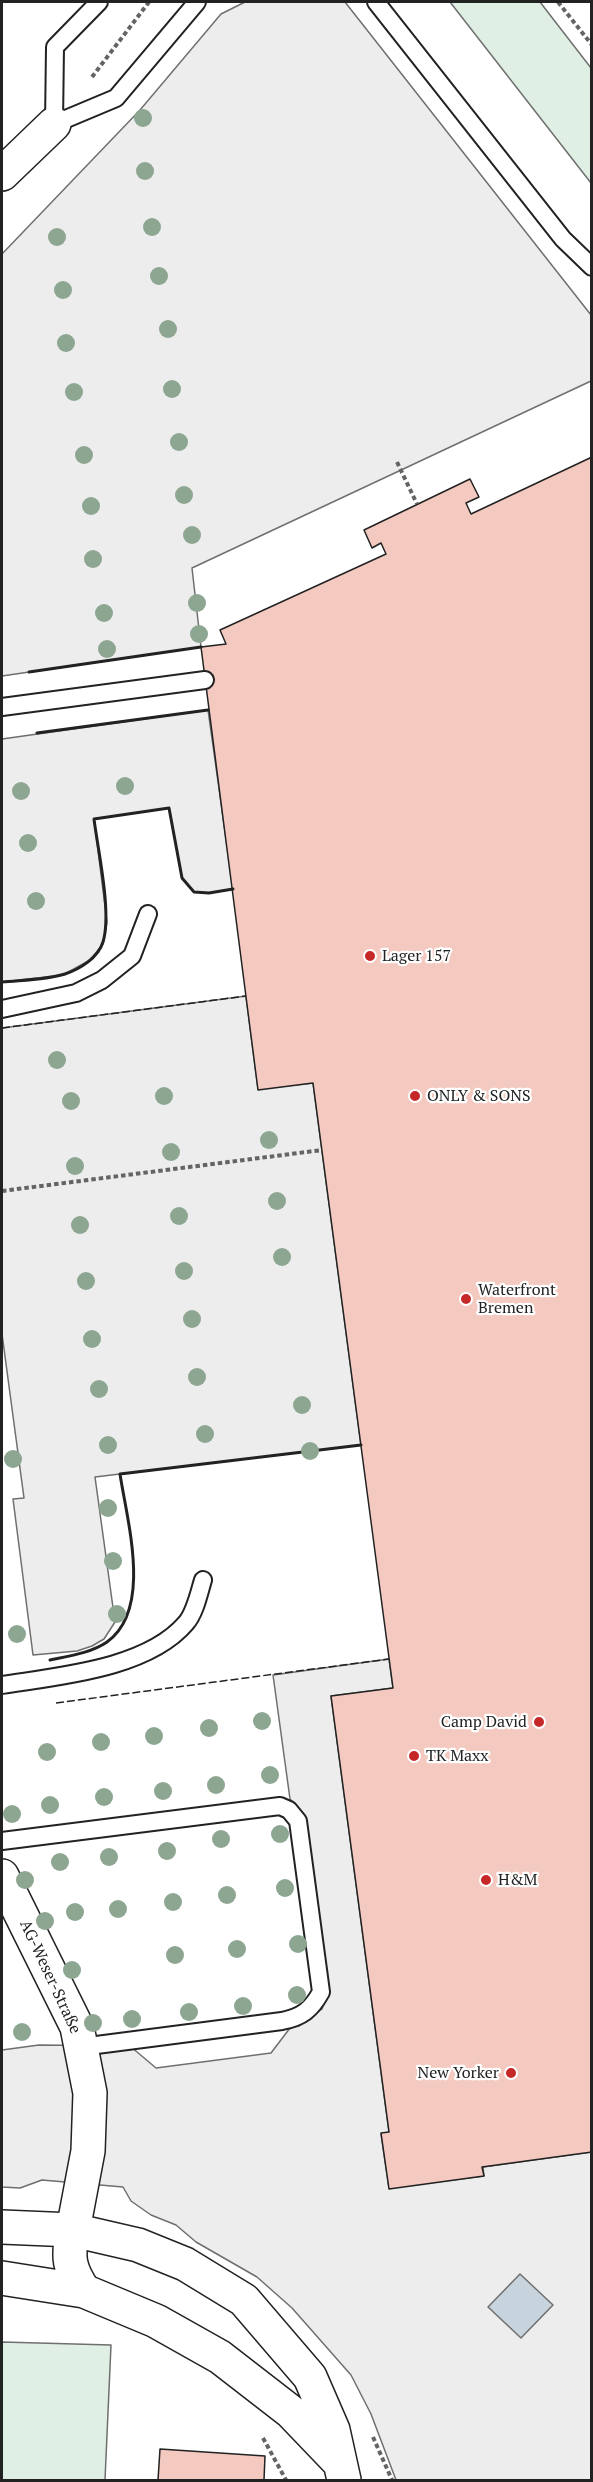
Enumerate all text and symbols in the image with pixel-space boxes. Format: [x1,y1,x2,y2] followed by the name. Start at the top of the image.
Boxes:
[382,946,451,966] place label: Lager 157
[363,949,377,963] marker: Lager 157
[427,1086,531,1106] place label: ONLY & SONS
[408,1089,422,1103] marker: ONLY & SONS
[478,1280,556,1318] place label: Waterfront Bremen
[459,1292,473,1306] marker: Waterfront Bremen
[441,1712,527,1732] place label: Camp David
[532,1715,546,1729] marker: Camp David
[426,1746,489,1766] place label: TK Maxx
[407,1749,421,1763] marker: TK Maxx
[498,1870,537,1890] place label: H&M
[479,1873,493,1887] marker: H&M
[15,1917,85,2037] street label: AG-Weser-Straße
[418,2063,499,2083] place label: New Yorker
[504,2066,518,2080] marker: New Yorker

